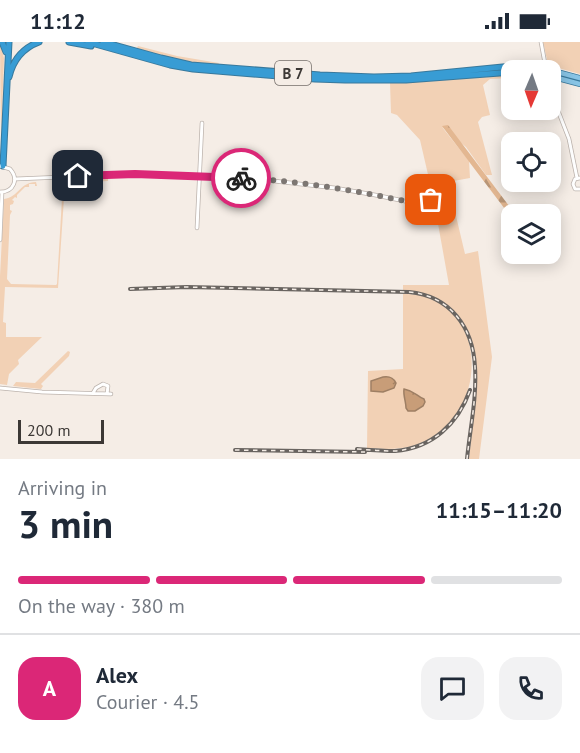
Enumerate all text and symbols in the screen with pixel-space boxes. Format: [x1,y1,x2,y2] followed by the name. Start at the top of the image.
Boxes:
[30,7,86,35] text: 11:12
[501,60,561,120] north arrow
[501,60,561,264] map controls
[275,61,311,85] road number: B 7
[501,132,561,192] button: locate
[211,148,271,208] courier
[52,150,103,201] pin
[61,159,94,192] icon: home
[225,162,258,195] icon: bike
[405,174,456,225] pin
[414,183,447,216] icon: bag
[501,204,561,264] button: layers
[18,417,104,444] scale bar
[27,420,70,440] text: 200 m
[18,475,107,501] text: Arriving in
[436,496,562,524] text: 11:15–11:20
[18,498,113,549] text: 3 min
[18,593,185,619] text: On the way · 380 m
[421,657,484,720] button: chat
[499,657,562,720] button: phone
[96,661,138,689] text: Alex
[43,674,56,702] text: A
[96,689,199,715] text: Courier · 4.5

